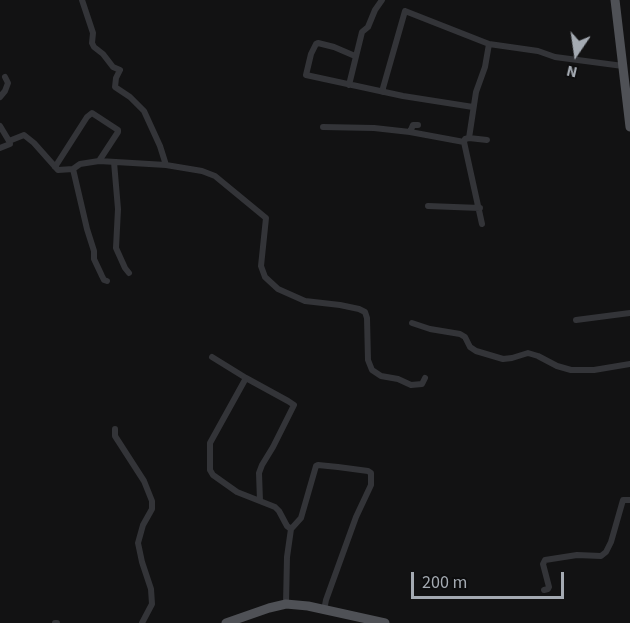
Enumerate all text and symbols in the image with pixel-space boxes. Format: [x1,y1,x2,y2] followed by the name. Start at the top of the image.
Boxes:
[546,24,606,84] north arrow
[564,60,580,83] text: N
[414,560,567,598] scale bar
[422,570,467,595] text: 200 m

